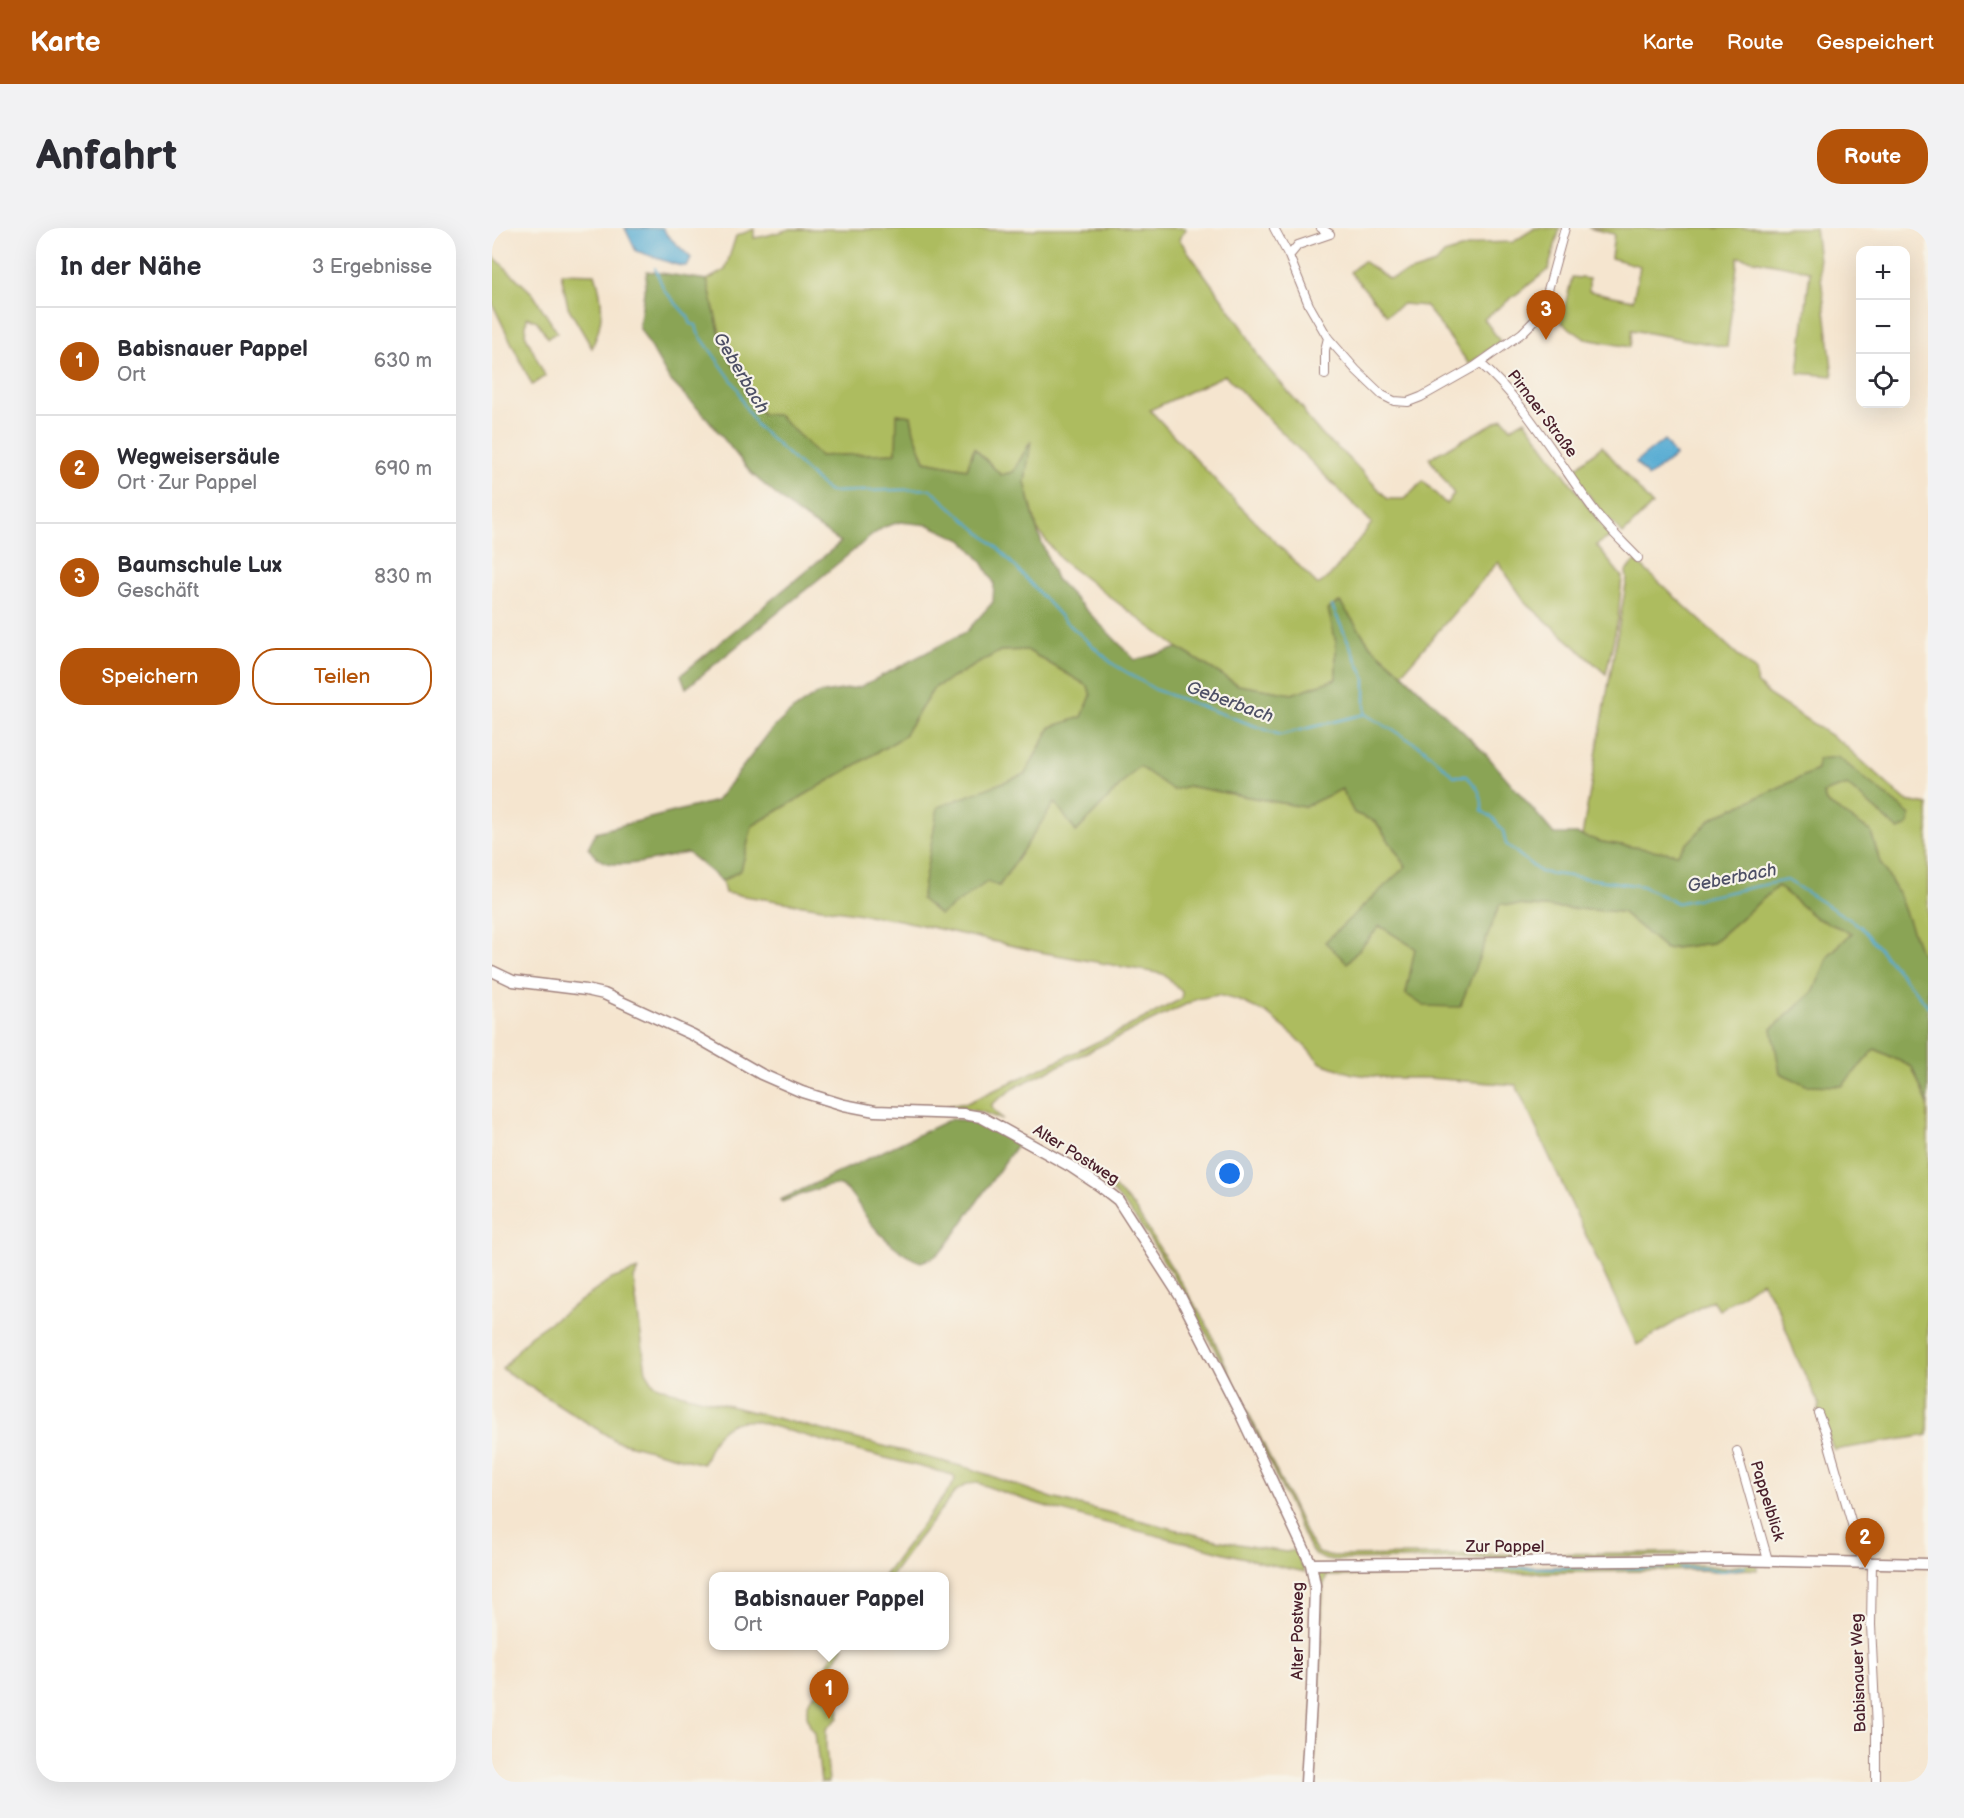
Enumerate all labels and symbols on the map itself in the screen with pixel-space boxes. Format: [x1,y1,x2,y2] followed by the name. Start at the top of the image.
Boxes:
[1526,291,1566,340] pin: 3
[709,329,773,417] water label: Geberbach
[1503,367,1581,462] street label: Pirnaer Straße
[1184,677,1276,727] water label: Geberbach
[1686,859,1779,897] water label: Geberbach
[1029,1121,1123,1189] street label: Alter Postweg
[1215,1159,1244,1188] your location
[1746,1459,1788,1544] street label: Pappelblick
[1846,1518,1884,1568] pin: 2
[1465,1538,1544,1557] street label: Zur Pappel
[1289,1582,1308,1680] street label: Alter Postweg
[1847,1613,1871,1733] street label: Babisnauer Weg
[810,1670,848,1719] pin: 1

